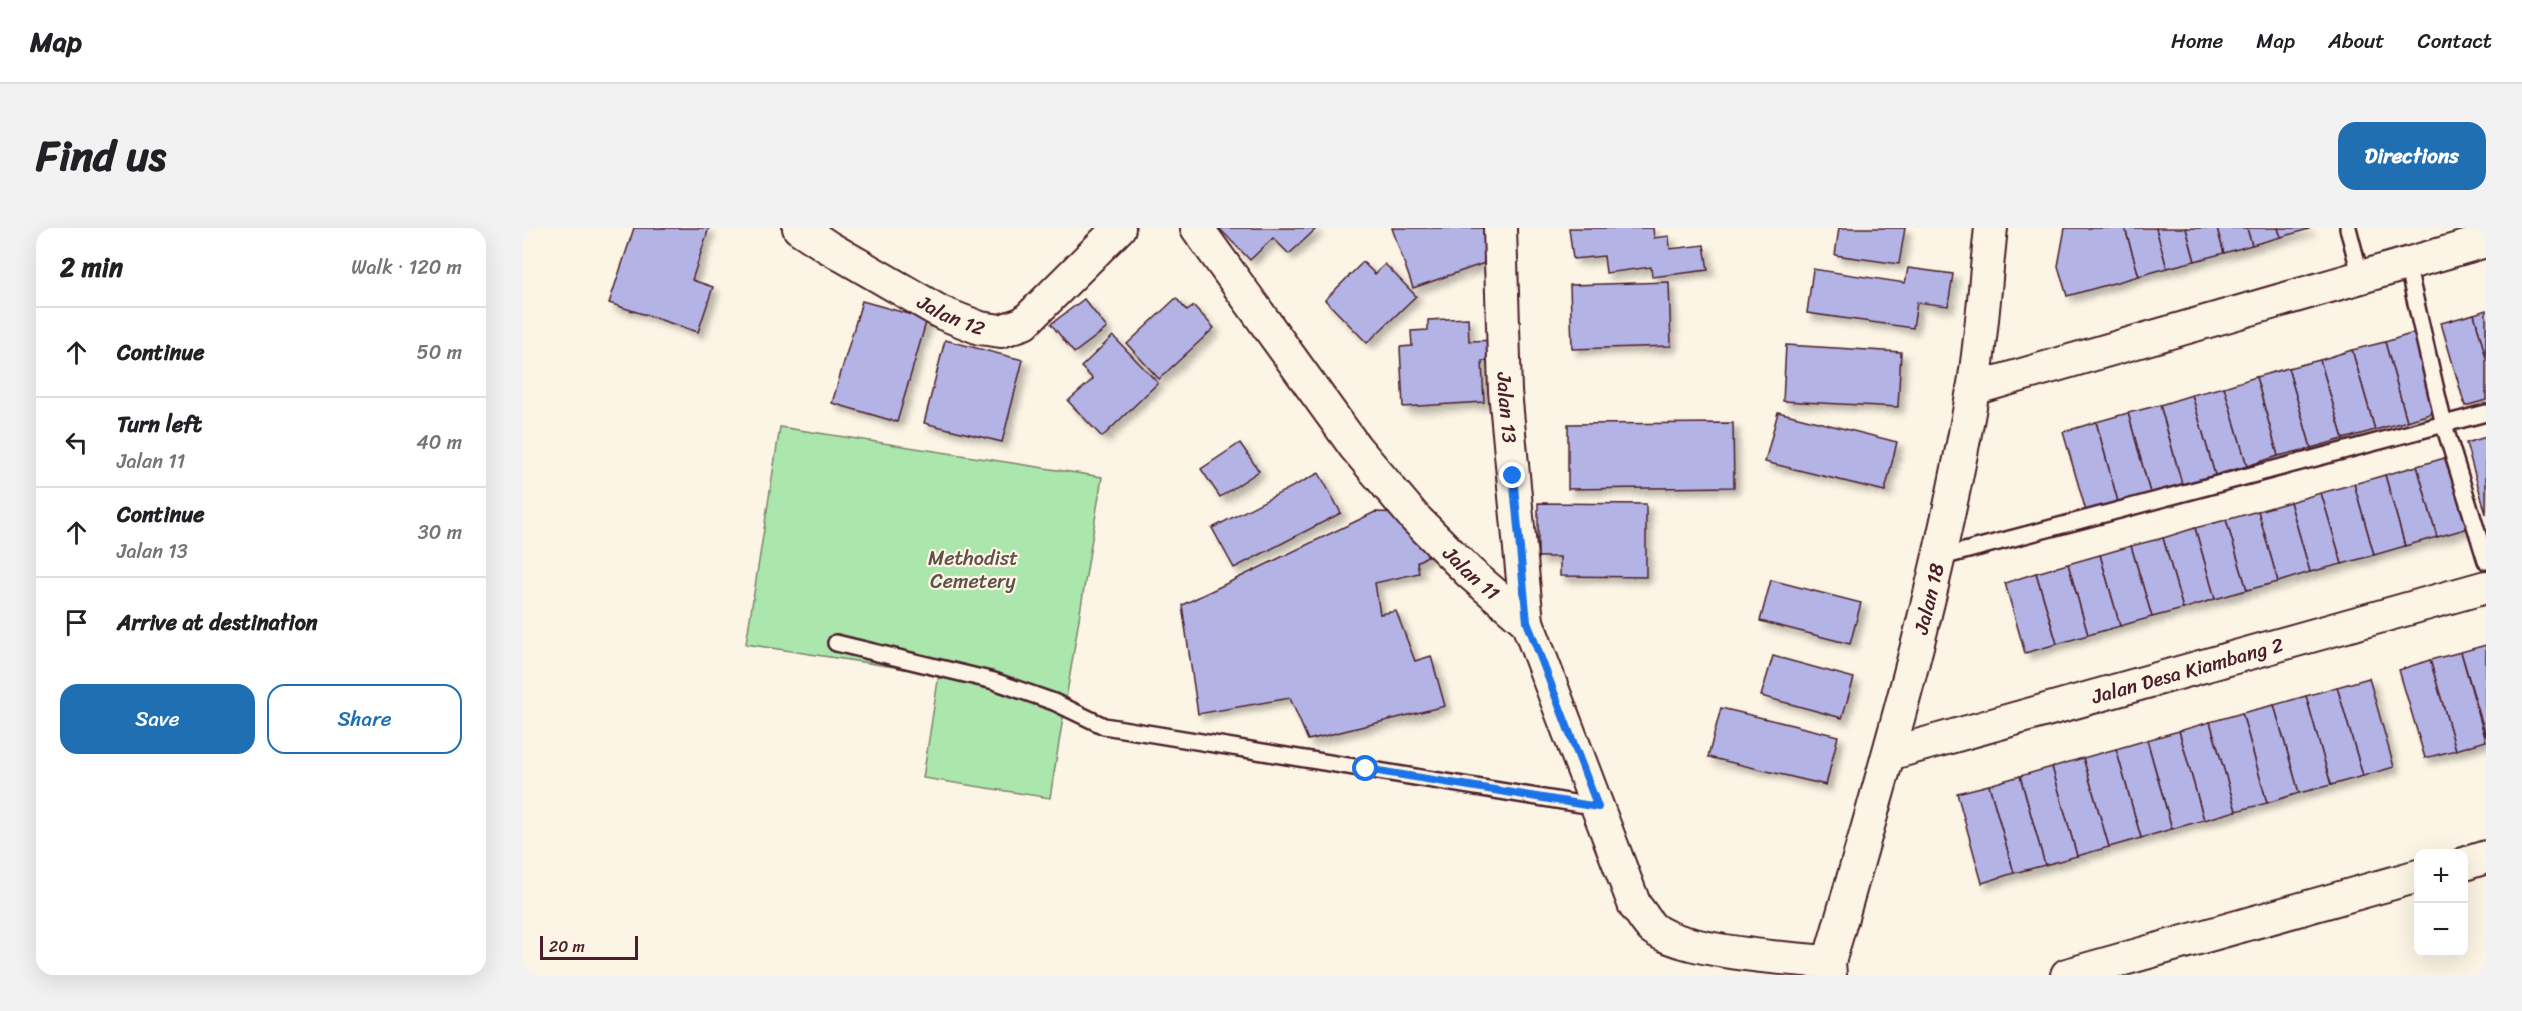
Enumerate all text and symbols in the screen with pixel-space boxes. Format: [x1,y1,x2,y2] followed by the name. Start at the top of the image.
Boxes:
[30,17,82,66] text: Map
[2171,22,2223,60] text: Home
[2256,22,2295,60] text: Map
[2328,22,2385,60] text: About
[2418,22,2492,60] text: Contact
[36,119,166,193] text: Find us
[2338,122,2486,190] button: Directions
[60,244,123,290] text: 2 min
[351,250,462,285] text: Walk · 120 m
[910,285,991,347] street label: Jalan 12
[117,333,205,372] text: Continue
[417,335,462,370] text: 50 m
[60,336,93,369] icon: ahead
[1486,371,1527,445] street label: Jalan 13
[117,405,202,444] text: Turn left
[416,425,462,460] text: 40 m
[60,426,93,459] icon: left
[117,444,185,479] text: Jalan 11
[1499,462,1525,488] route end
[117,495,205,534] text: Continue
[418,515,462,550] text: 30 m
[60,516,93,549] icon: ahead
[117,534,188,569] text: Jalan 13
[1433,537,1508,610] street label: Jalan 11
[928,541,1018,599] park label: Methodist Cemetery
[1904,560,1955,639] street label: Jalan 18
[117,603,318,642] text: Arrive at destination
[60,606,93,639] icon: arrive
[2087,627,2288,715] street label: Jalan Desa Kiambang 2
[60,684,255,754] button: Save
[267,684,462,754] button: Share
[1352,755,1378,781] route start
[2414,849,2468,957] map controls
[2414,849,2468,903] button: +
[2414,903,2468,957] button: −
[549,932,585,961] text: 20 m
[540,933,638,960] scale bar

